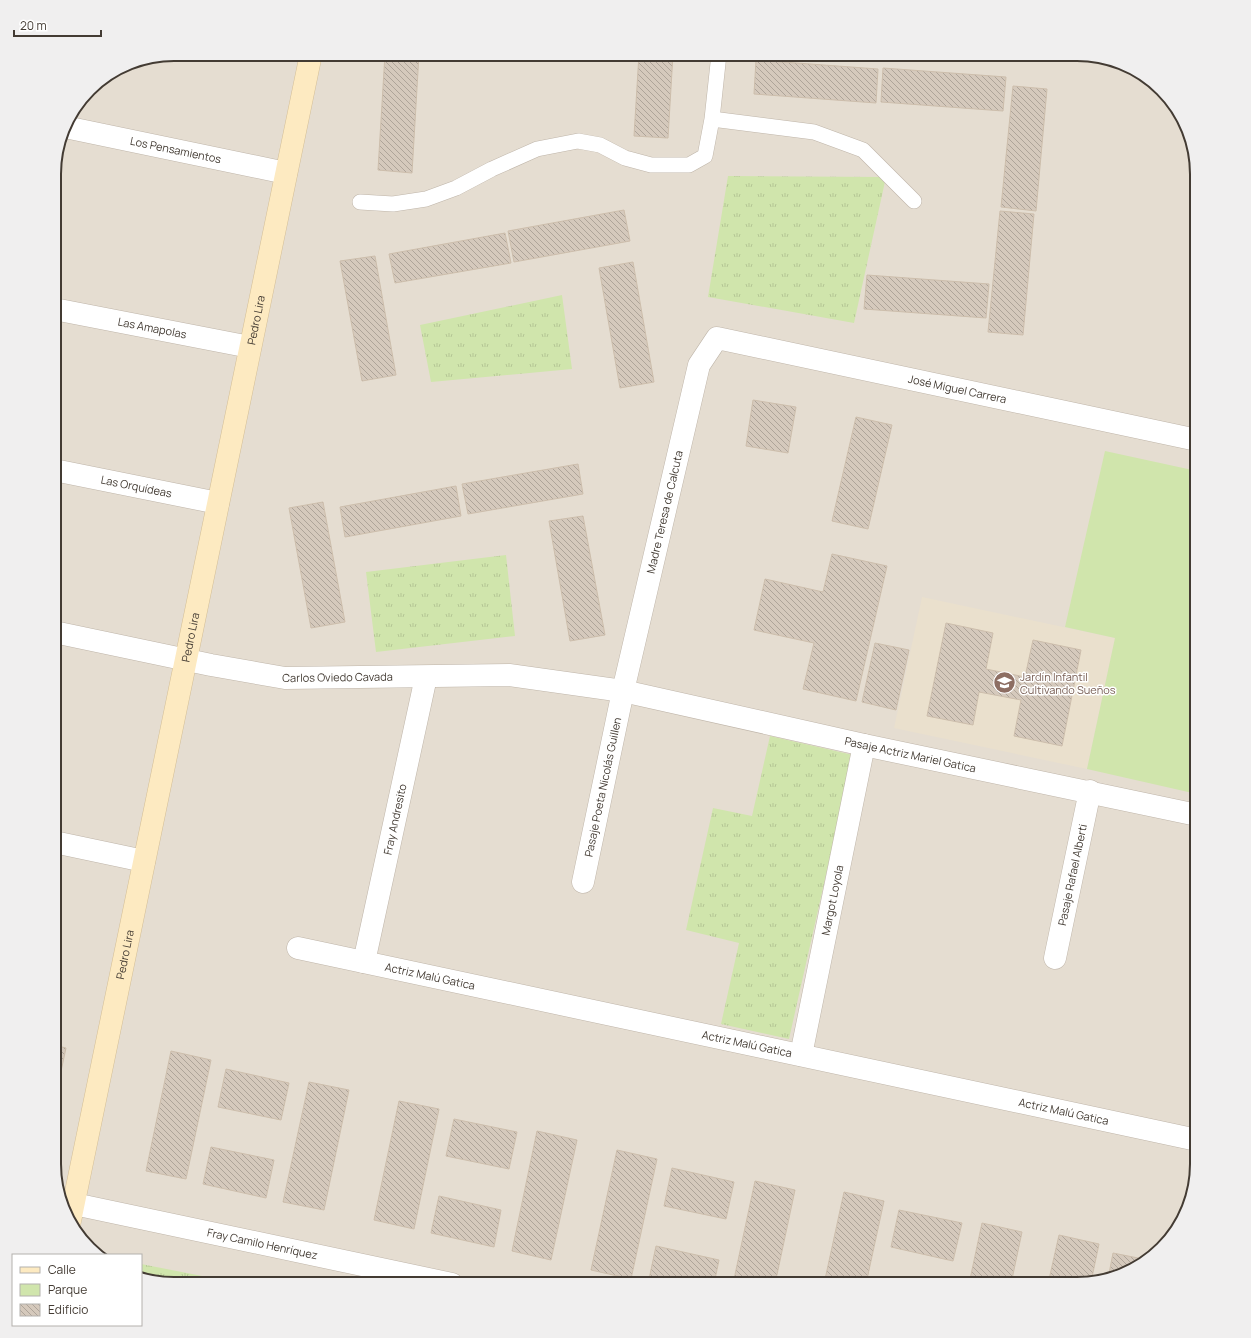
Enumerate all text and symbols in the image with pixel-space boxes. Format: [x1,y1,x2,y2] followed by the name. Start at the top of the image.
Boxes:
[14,12,101,38] scale bar
[20,17,47,34] text: 20 m
[129,133,223,166] street label: Los Pensamientos
[243,294,268,346] street label: Pedro Lira
[117,314,188,342] street label: Las Amapolas
[907,371,1008,406] street label: José Miguel Carrera
[643,449,686,575] street label: Madre Teresa de Calcuta
[100,472,173,501] street label: Las Orquídeas
[178,611,202,663] street label: Pedro Lira
[282,669,393,685] street label: Carlos Oviedo Cavada
[1020,669,1116,697] place label: Jardín Infantil Cultivando Sueños
[991,670,1017,696] school or university icon: Jardín Infantil Cultivando Sueños
[580,716,624,858] street label: Pasaje Poeta Nicolás Guillen
[843,733,978,775] street label: Pasaje Actriz Mariel Gatica
[380,782,410,856] street label: Fray Andresito
[1054,823,1090,927] street label: Pasaje Rafael Alberti
[818,864,846,937] street label: Margot Loyola
[112,928,137,981] street label: Pedro Lira
[384,959,477,993] street label: Actriz Malú Gatica
[701,1026,793,1060] street label: Actriz Malú Gatica
[1017,1094,1110,1128] street label: Actriz Malú Gatica
[206,1224,319,1262] street label: Fray Camilo Henríquez
[12,1254,142,1326] legend
[48,1261,76,1278] text: Calle
[48,1281,87,1298] text: Parque
[48,1301,88,1318] text: Edificio

